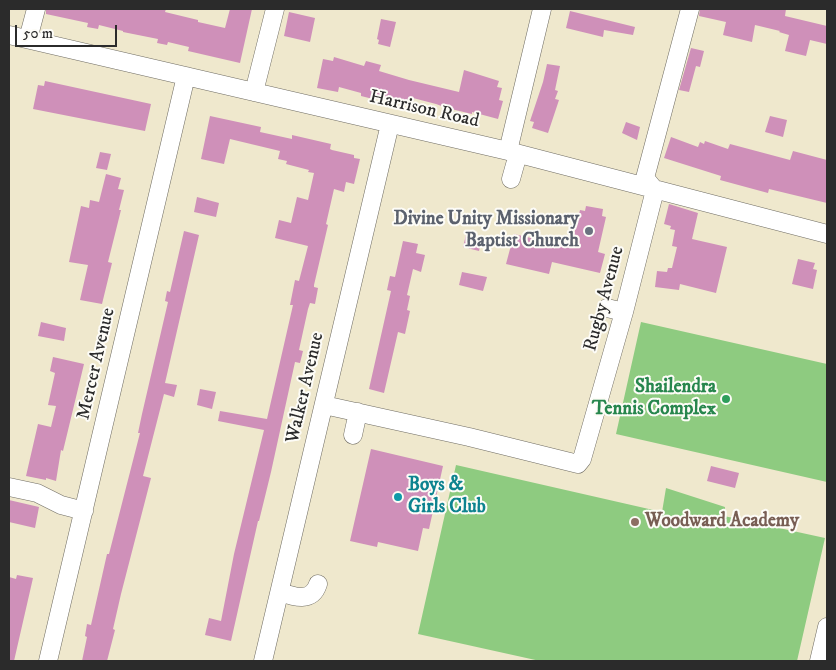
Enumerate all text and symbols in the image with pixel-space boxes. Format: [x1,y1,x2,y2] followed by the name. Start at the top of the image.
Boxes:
[18,15,120,47] scale bar
[23,24,53,43] text: 50 m
[367,86,481,134] street label: Harrison Road
[393,209,579,253] place label: Divine Unity Missionary Baptist Church
[583,225,595,237] marker: Divine Unity Missionary Baptist Church
[580,244,630,354] street label: Rugby Avenue
[73,306,121,422] street label: Mercer Avenue
[282,330,330,446] street label: Walker Avenue
[592,377,716,421] place label: Shailendra Tennis Complex
[720,393,732,405] marker: Shailendra Tennis Complex
[408,475,486,519] place label: Boys & Girls Club
[392,491,404,503] marker: Boys & Girls Club
[645,511,799,533] place label: Woodward Academy
[629,516,641,528] marker: Woodward Academy

